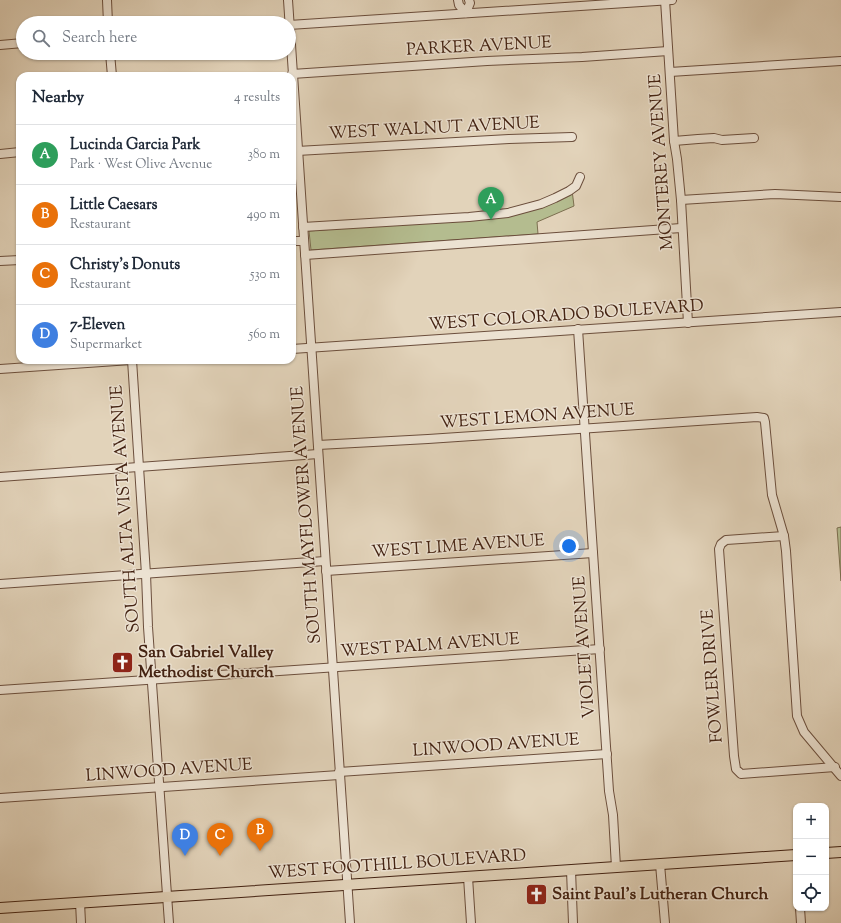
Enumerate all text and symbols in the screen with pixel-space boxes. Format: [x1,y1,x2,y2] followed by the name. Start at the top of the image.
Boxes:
[16,16,296,60] search box
[30,27,52,49] icon: search
[62,28,137,49] text: Search here
[406,31,552,63] street label: PARKER AVENUE
[644,73,680,251] street label: MONTEREY AVENUE
[32,86,84,110] text: Nearby
[234,89,280,107] text: 4 results
[328,111,540,147] street label: WEST WALNUT AVENUE
[70,135,200,156] text: Lucinda Garcia Park
[40,146,50,164] text: A
[248,146,280,164] text: 380 m
[70,156,212,174] text: Park · West Olive Avenue
[478,187,504,220] pin: A
[70,195,157,216] text: Little Caesars
[41,206,49,224] text: B
[247,206,280,224] text: 490 m
[70,216,131,234] text: Restaurant
[70,255,180,276] text: Christy's Donuts
[40,266,50,284] text: C
[250,266,280,284] text: 530 m
[70,276,131,294] text: Restaurant
[428,294,704,338] street label: WEST COLORADO BOULEVARD
[70,315,125,336] text: 7-Eleven
[40,326,50,344] text: D
[249,326,280,344] text: 560 m
[70,336,142,354] text: Supermarket
[105,384,147,634] street label: SOUTH ALTA VISTA AVENUE
[286,385,328,645] street label: SOUTH MAYFLOWER AVENUE
[439,398,635,436] street label: WEST LEMON AVENUE
[371,529,545,565] street label: WEST LIME AVENUE
[559,536,579,556] your location
[568,575,602,719] street label: VIOLET AVENUE
[696,608,730,744] street label: FOWLER DRIVE
[340,628,520,664] street label: WEST PALM AVENUE
[138,641,274,685] place label: San Gabriel Valley Methodist Church
[109,650,135,676] church icon: San Gabriel Valley Methodist Church
[412,728,580,764] street label: LINWOOD AVENUE
[85,753,253,789] street label: LINWOOD AVENUE
[793,803,829,911] map controls
[793,803,829,839] button: +
[247,818,273,851] pin: B
[172,823,198,856] pin: D
[207,823,233,856] pin: C
[793,839,829,875] button: −
[267,844,527,886] street label: WEST FOOTHILL BOULEVARD
[793,875,829,911] button: locate
[523,882,549,908] church icon: Saint Paul's Lutheran Church
[552,883,768,907] place label: Saint Paul's Lutheran Church

